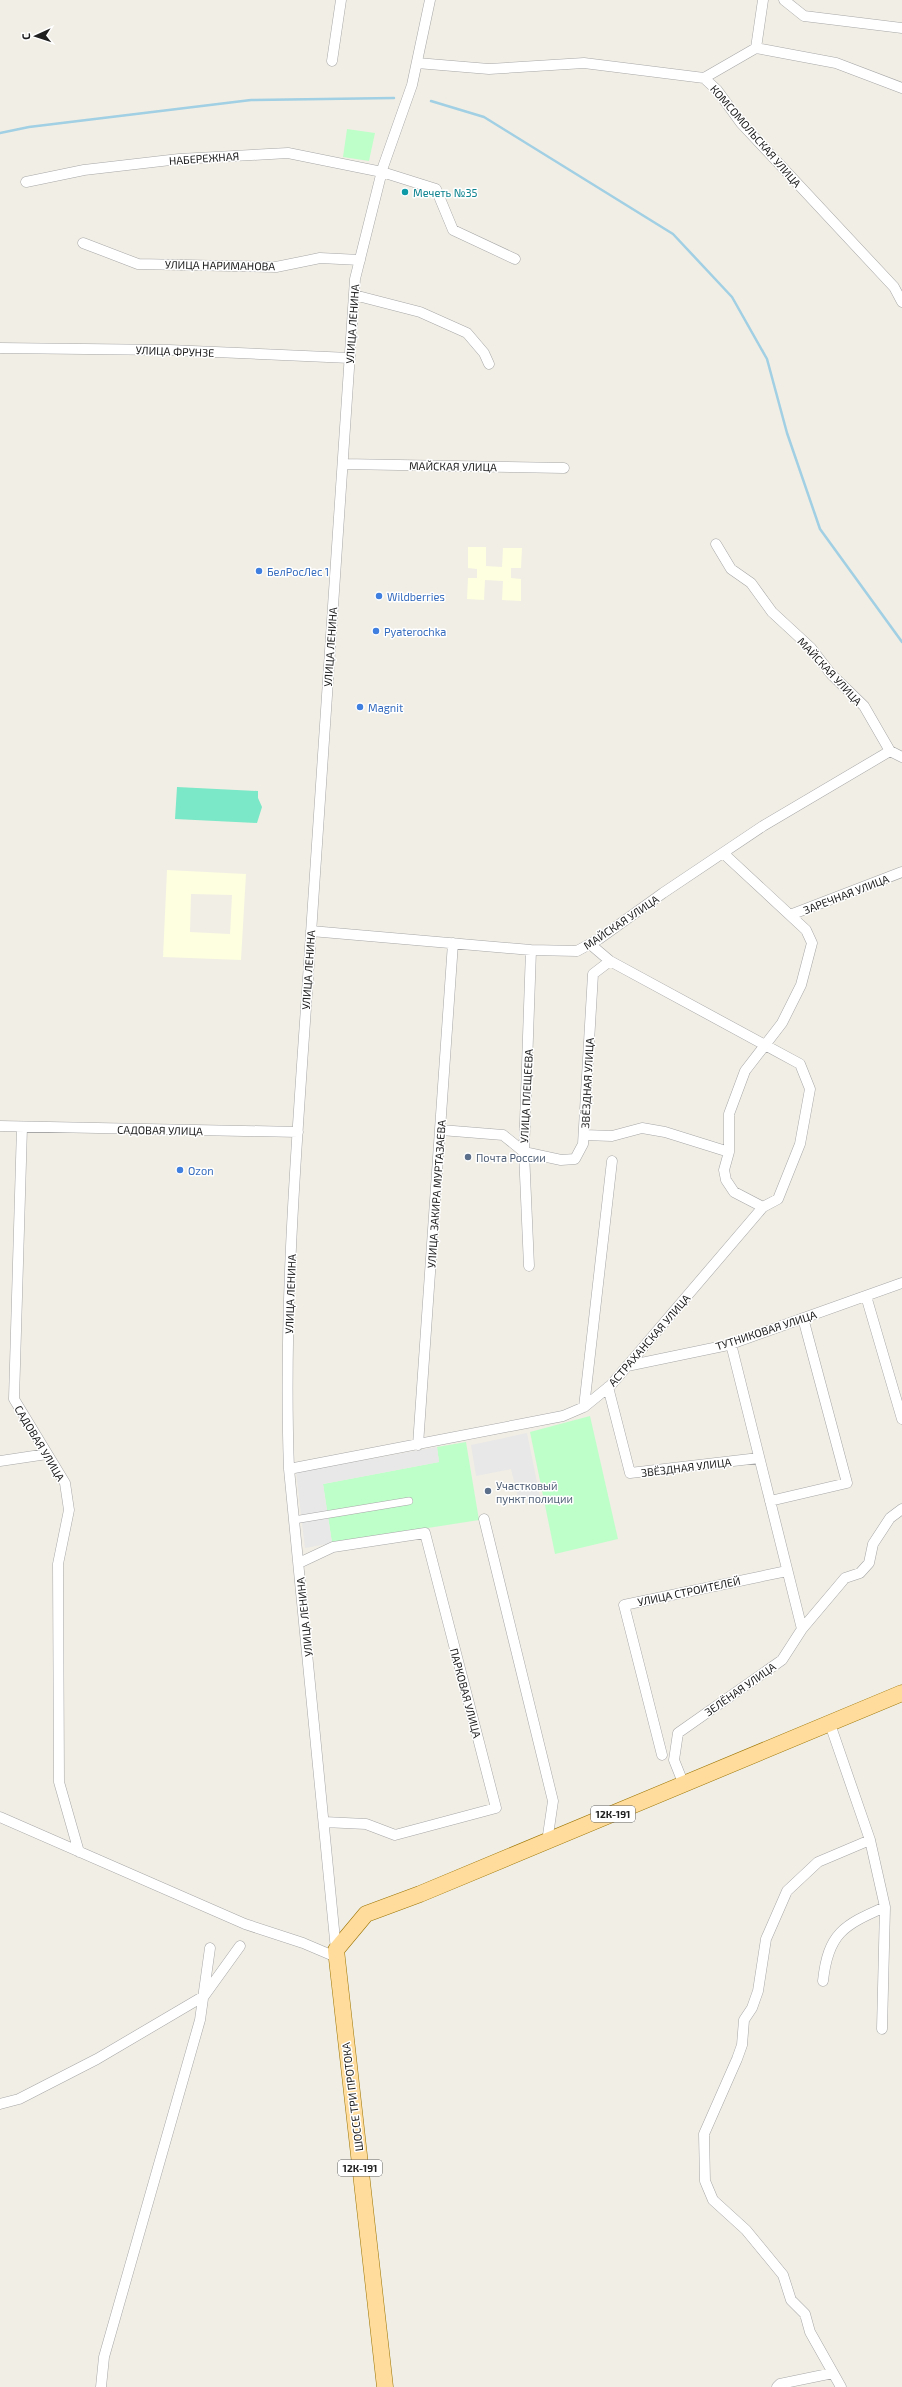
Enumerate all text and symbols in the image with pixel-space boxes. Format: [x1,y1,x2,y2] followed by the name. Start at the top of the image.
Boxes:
[16,16,56,56] north arrow
[19,32,32,40] text: С
[708,82,804,190] street label: КОМСОМОЛЬСКАЯ УЛИЦА
[168,149,240,167] street label: НАБЕРЕЖНАЯ
[413,186,478,199] place label: Мечеть №35
[400,187,410,197] marker: Мечеть №35
[165,258,276,272] street label: УЛИЦА НАРИМАНОВА
[343,284,361,364] street label: УЛИЦА ЛЕНИНА
[135,343,215,359] street label: УЛИЦА ФРУНЗЕ
[409,459,497,473] street label: МАЙСКАЯ УЛИЦА
[267,565,329,578] place label: БелРосЛес 1
[254,566,264,576] marker: БелРосЛес 1
[387,590,445,603] place label: Wildberries
[374,591,384,601] marker: Wildberries
[321,607,339,687] street label: УЛИЦА ЛЕНИНА
[384,625,446,638] place label: Pyaterochka
[371,626,381,636] marker: Pyaterochka
[795,634,865,708] street label: МАЙСКАЯ УЛИЦА
[368,701,403,714] place label: Magnit
[355,702,365,712] marker: Magnit
[801,872,891,916] street label: ЗАРЕЧНАЯ УЛИЦА
[581,892,661,952] street label: МАЙСКАЯ УЛИЦА
[299,930,317,1010] street label: УЛИЦА ЛЕНИНА
[578,1037,596,1129] street label: ЗВЁЗДНАЯ УЛИЦА
[517,1048,535,1144] street label: УЛИЦА ПЛЕЩЕЕВА
[424,1119,448,1269] street label: УЛИЦА ЗАКИРА МУРТАЗАЕВА
[117,1123,203,1137] street label: САДОВАЯ УЛИЦА
[476,1151,546,1164] place label: Почта России
[463,1152,473,1162] marker: Почта России
[188,1164,214,1177] place label: Ozon
[175,1165,185,1175] marker: Ozon
[282,1254,298,1334] street label: УЛИЦА ЛЕНИНА
[606,1291,693,1389] street label: АСТРАХАНСКАЯ УЛИЦА
[714,1307,818,1352] street label: ТУТНИКОВАЯ УЛИЦА
[12,1403,68,1483] street label: САДОВАЯ УЛИЦА
[640,1455,732,1479] street label: ЗВЁЗДНАЯ УЛИЦА
[496,1479,573,1506] place label: Участковый пункт полиции
[483,1486,493,1496] marker: Участковый пункт полиции
[636,1574,742,1608] street label: УЛИЦА СТРОИТЕЛЕЙ
[293,1576,315,1657] street label: УЛИЦА ЛЕНИНА
[448,1647,484,1739] street label: ПАРКОВАЯ УЛИЦА
[702,1660,778,1718] street label: ЗЕЛЁНАЯ УЛИЦА
[591,1806,635,1822] road number: 12К-191
[339,2042,365,2152] street label: ШОССЕ ТРИ ПРОТОКА
[338,2160,382,2176] road number: 12К-191

